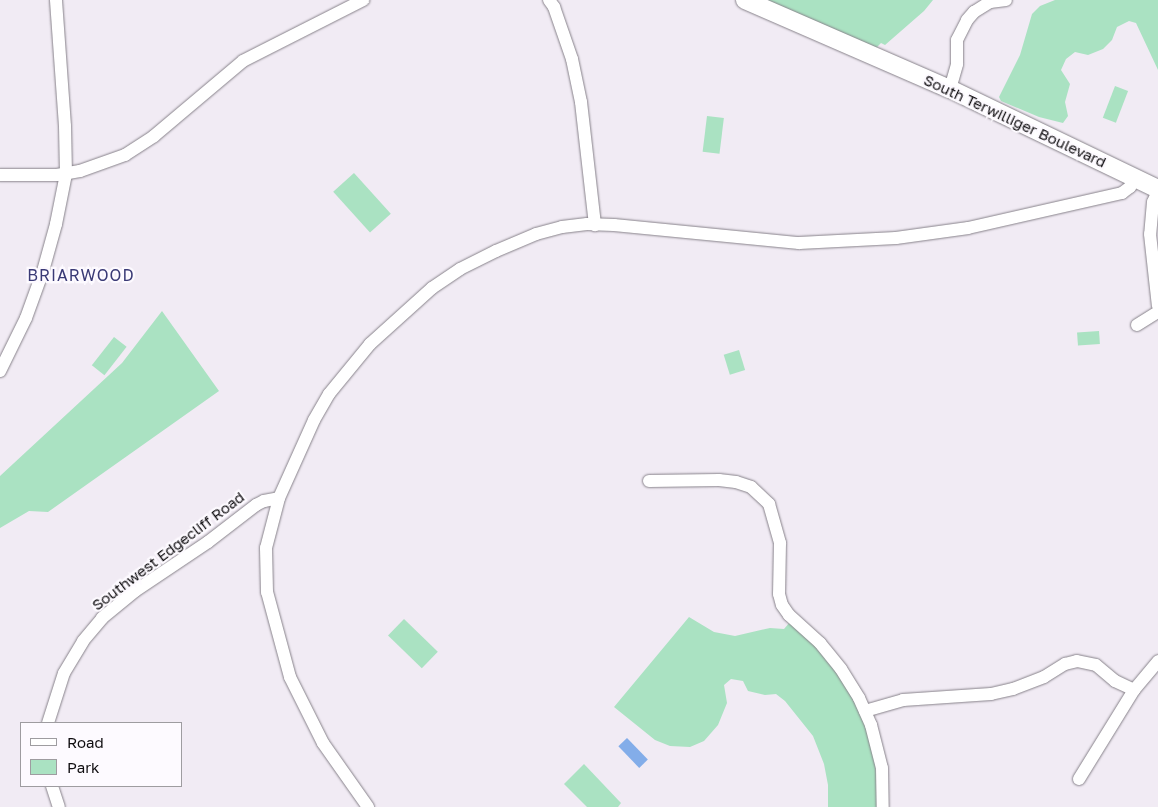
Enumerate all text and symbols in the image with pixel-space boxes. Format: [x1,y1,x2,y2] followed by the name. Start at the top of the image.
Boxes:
[921,71,1109,171] street label: South Terwilliger Boulevard
[26,265,136,285] district label: BRIARWOOD
[88,488,248,614] street label: Southwest Edgecliff Road
[20,722,182,787] legend
[67,733,104,751] text: Road
[67,758,99,776] text: Park

